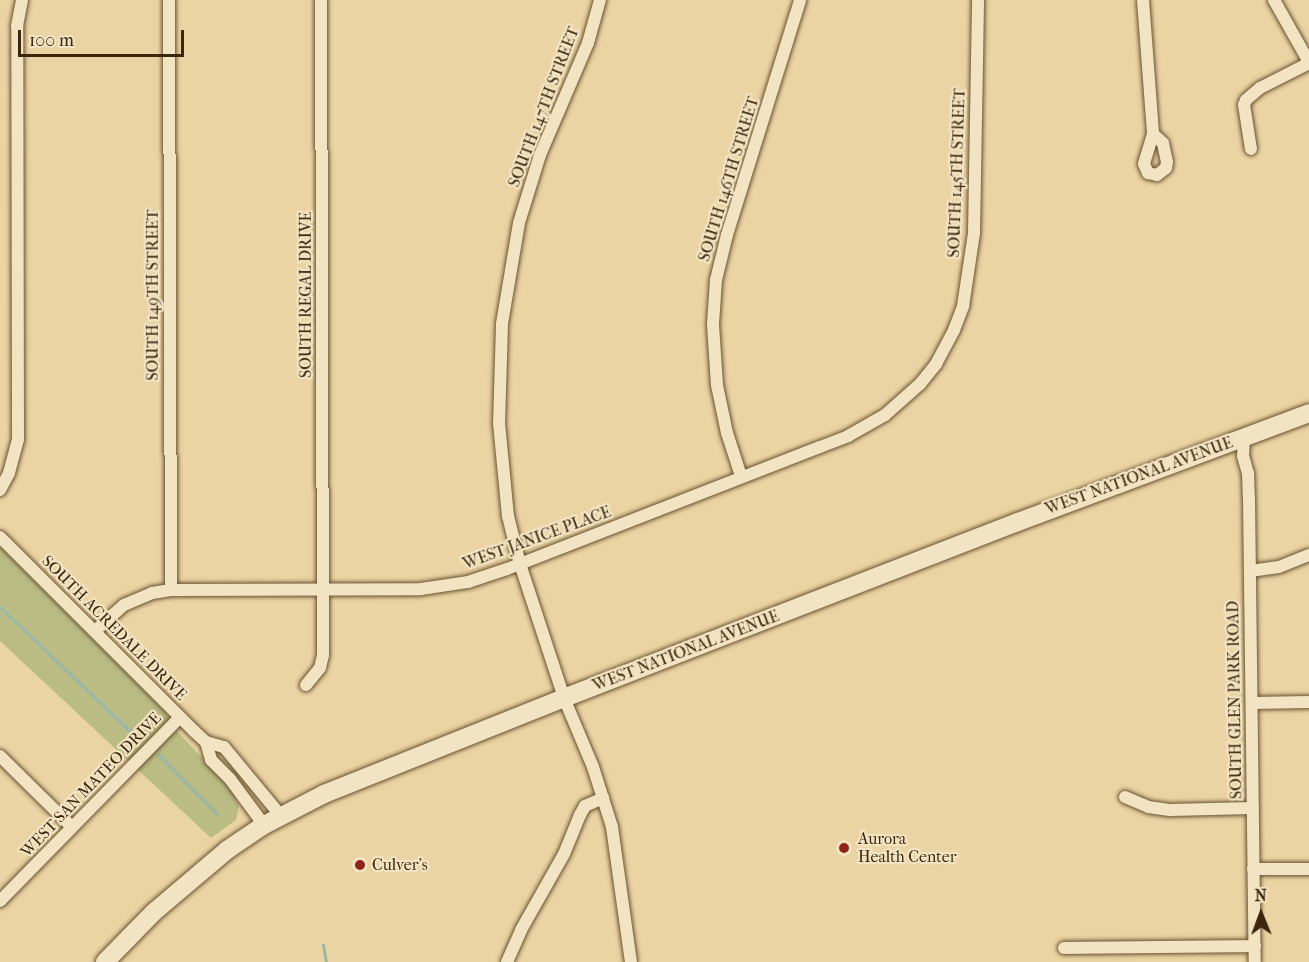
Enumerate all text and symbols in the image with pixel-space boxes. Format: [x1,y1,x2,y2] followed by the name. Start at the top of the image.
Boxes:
[21,18,188,56] scale bar
[505,24,583,190] street label: SOUTH 147TH STREET
[29,30,74,51] text: 100 m
[944,88,970,258] street label: SOUTH 145TH STREET
[695,94,763,264] street label: SOUTH 146TH STREET
[143,209,163,381] street label: SOUTH 149TH STREET
[296,212,316,378] street label: SOUTH REGAL DRIVE
[1043,433,1235,519] street label: WEST NATIONAL AVENUE
[460,502,614,574] street label: WEST JANICE PLACE
[37,551,191,705] street label: SOUTH ACREDALE DRIVE
[1224,601,1246,799] street label: SOUTH GLEN PARK ROAD
[590,607,782,695] street label: WEST NATIONAL AVENUE
[17,709,165,861] street label: WEST SAN MATEO DRIVE
[858,829,957,867] place label: Aurora Health Center
[835,839,853,857] marker: Aurora Health Center
[372,855,428,875] place label: Culver's
[353,858,367,872] marker: Culver's
[1231,884,1291,944] north arrow
[1254,886,1267,905] text: N

